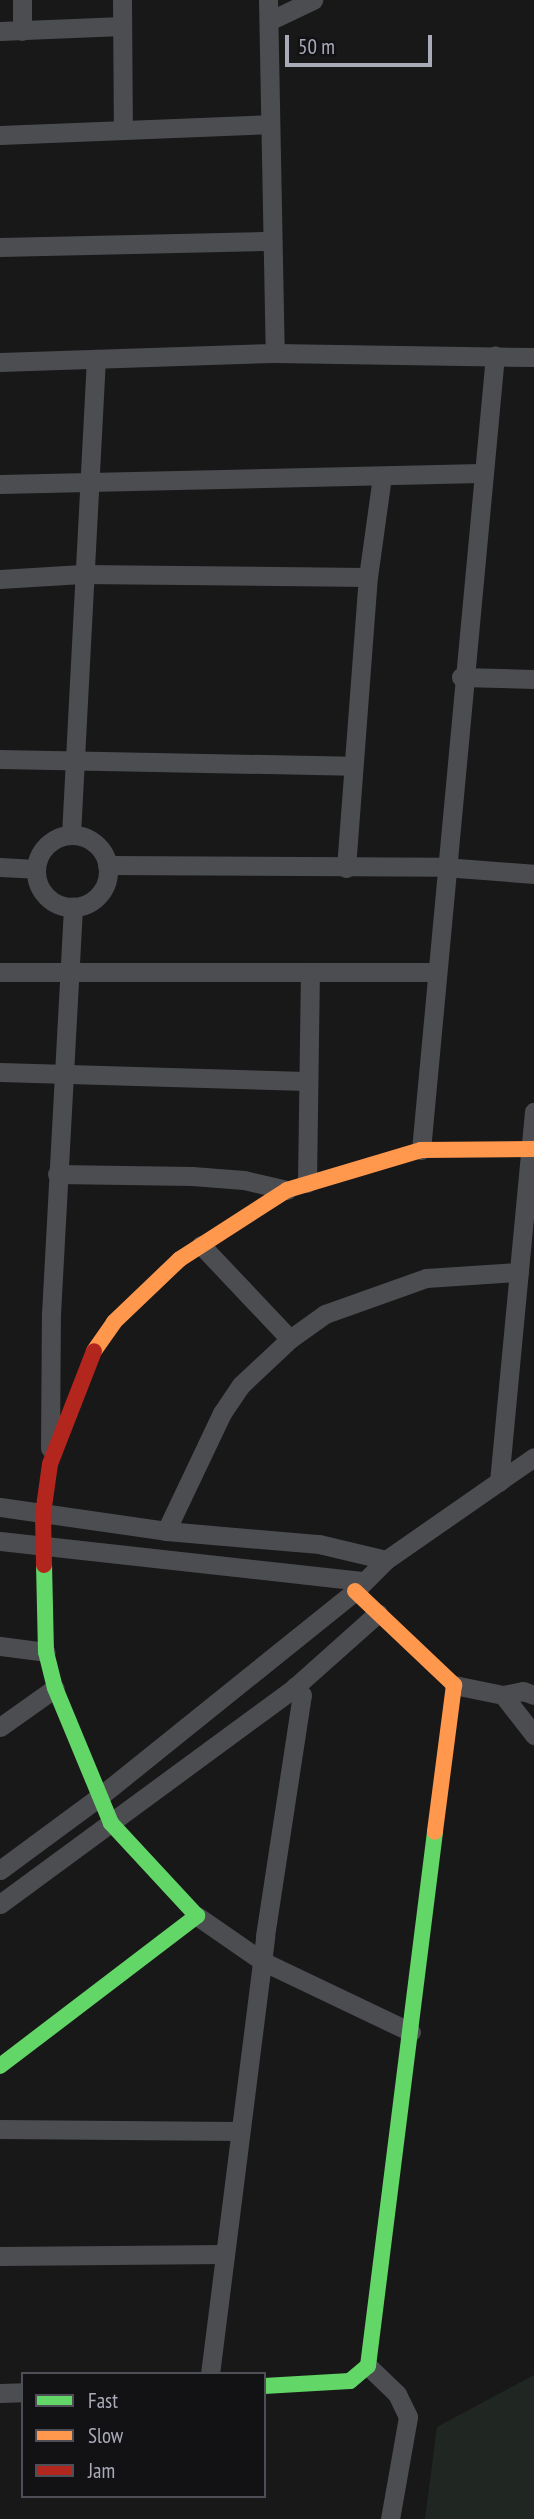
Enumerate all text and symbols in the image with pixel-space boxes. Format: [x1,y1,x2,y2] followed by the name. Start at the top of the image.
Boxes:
[289,21,436,65] scale bar
[298,33,335,60] text: 50 m
[21,2372,266,2498] legend
[88,2387,118,2414] text: Fast
[88,2422,123,2449] text: Slow
[88,2457,115,2484] text: Jam

